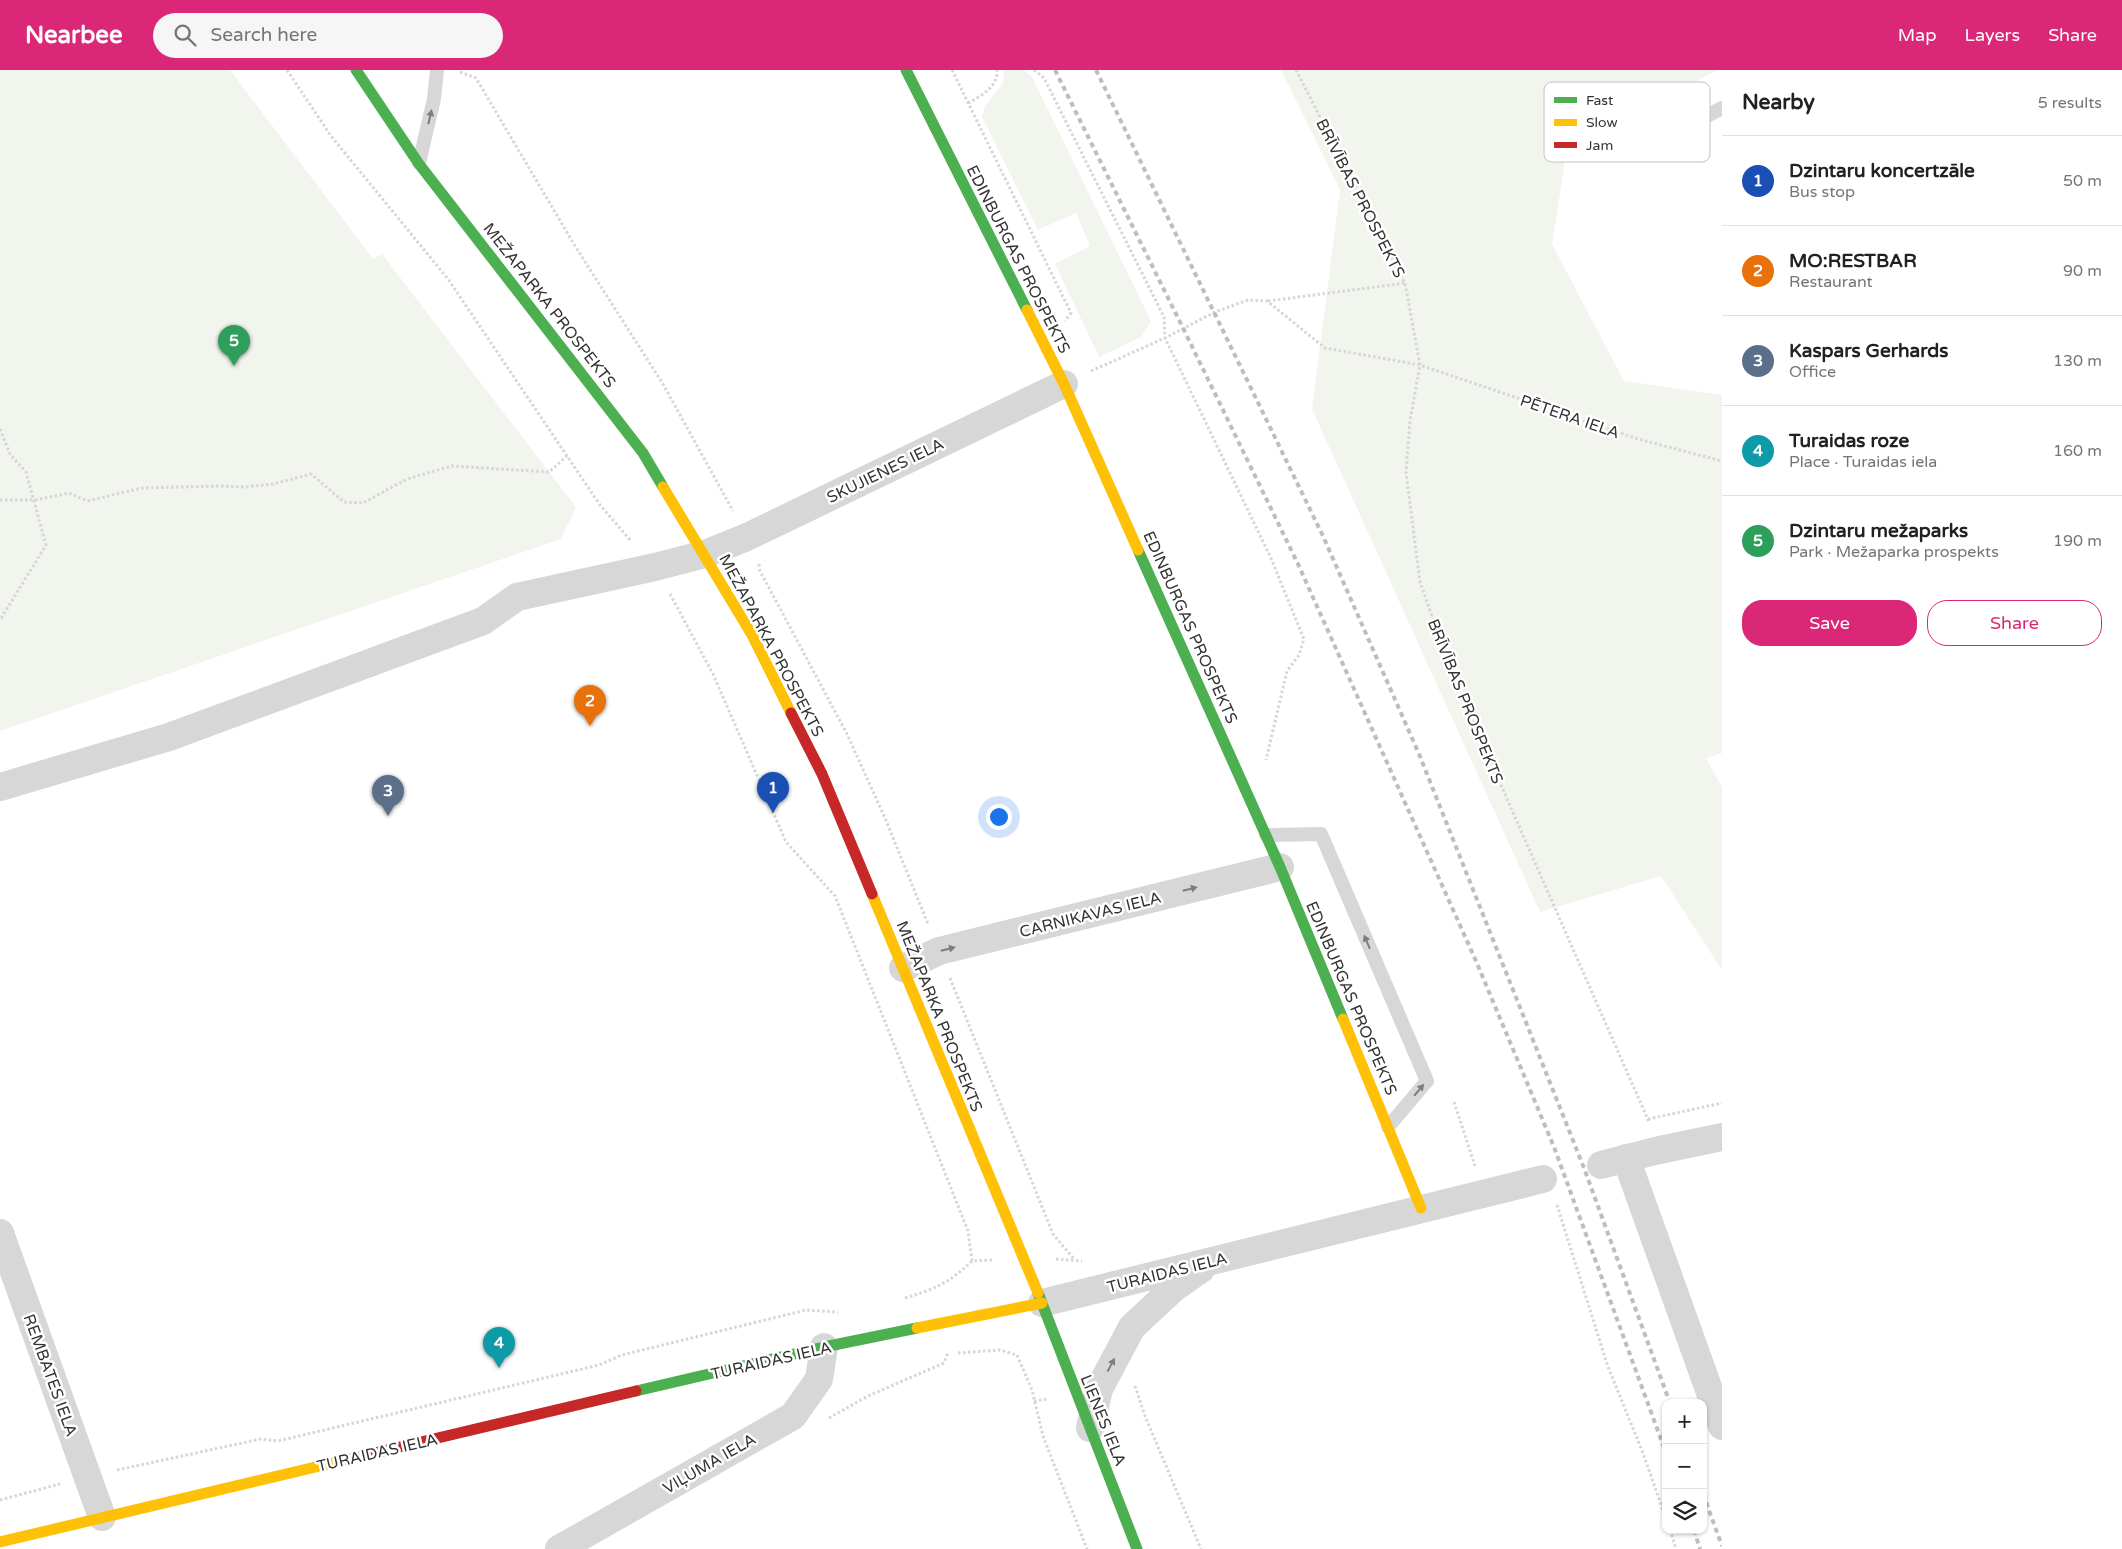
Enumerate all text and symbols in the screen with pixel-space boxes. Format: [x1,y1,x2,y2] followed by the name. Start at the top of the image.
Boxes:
[153,13,503,58] search box
[25,21,123,50] text: Nearbee
[171,21,199,49] icon: search
[211,24,317,46] text: Search here
[1898,24,1937,46] text: Map
[1965,24,2020,46] text: Layers
[2048,24,2097,46] text: Share
[1544,82,1710,162] legend
[1742,90,1815,115] text: Nearby
[1586,92,1614,109] text: Fast
[2038,93,2102,113] text: 5 results
[426,110,434,125] one-way arrow
[1586,114,1618,131] text: Slow
[1311,115,1409,282] street label: BRĪVĪBAS PROSPEKTS
[1586,137,1613,154] text: Jam
[1789,160,1975,182] text: Dzintaru koncertzāle
[962,162,1074,357] street label: EDINBURGAS PROSPEKTS
[1753,171,1763,191] text: 1
[2063,171,2102,191] text: 50 m
[1789,182,1855,202] text: Bus stop
[479,219,620,392] street label: MEŽAPARKA PROSPEKTS
[1789,250,1917,272] text: MO:RESTBAR
[1753,261,1763,281] text: 2
[2063,261,2102,281] text: 90 m
[1789,272,1873,292] text: Restaurant
[218,325,250,366] pin: 5
[1789,340,1948,362] text: Kaspars Gerhards
[1753,351,1763,371] text: 3
[2053,351,2102,371] text: 130 m
[1789,362,1836,382] text: Office
[1517,391,1622,443] street label: PĒTERA IELA
[1789,430,1909,452] text: Turaidas roze
[824,434,947,508] street label: SKUJIENES IELA
[1753,441,1763,461] text: 4
[2053,441,2102,461] text: 160 m
[1789,452,1937,472] text: Place · Turaidas iela
[1789,520,1968,542] text: Dzintaru mežaparks
[1139,528,1242,727] street label: EDINBURGAS PROSPEKTS
[1753,531,1763,551] text: 5
[2053,531,2102,551] text: 190 m
[1789,542,1999,562] text: Park · Mežaparka prospekts
[714,551,828,740] street label: MEŽAPARKA PROSPEKTS
[1742,600,1917,646] button: Save
[1927,600,2102,646] button: Share
[1423,616,1507,787] street label: BRĪVĪBAS PROSPEKTS
[574,685,606,726] pin: 2
[757,772,789,813] pin: 1
[372,775,404,816] pin: 3
[986,804,1012,830] your location
[1183,885,1198,893] one-way arrow
[1017,888,1163,942] street label: CARNIKAVAS IELA
[1301,898,1401,1098] street label: EDINBURGAS PROSPEKTS
[892,918,987,1115] street label: MEŽAPARKA PROSPEKTS
[1363,935,1371,949] one-way arrow
[940,945,955,953] one-way arrow
[1414,1084,1425,1097] one-way arrow
[1105,1248,1229,1298] street label: TURAIDAS IELA
[19,1311,81,1439] street label: REMBATES IELA
[483,1327,515,1368] pin: 4
[709,1337,834,1385] street label: TURAIDAS IELA
[1107,1358,1115,1373] one-way arrow
[1076,1372,1130,1469] street label: LIENES IELA
[1662,1399,1707,1534] map controls
[1662,1399,1707,1444] button: +
[315,1429,440,1477] street label: TURAIDAS IELA
[660,1429,760,1498] street label: VIĻUMA IELA
[1662,1444,1707,1489] button: −
[1662,1489,1707,1534] button: layers

